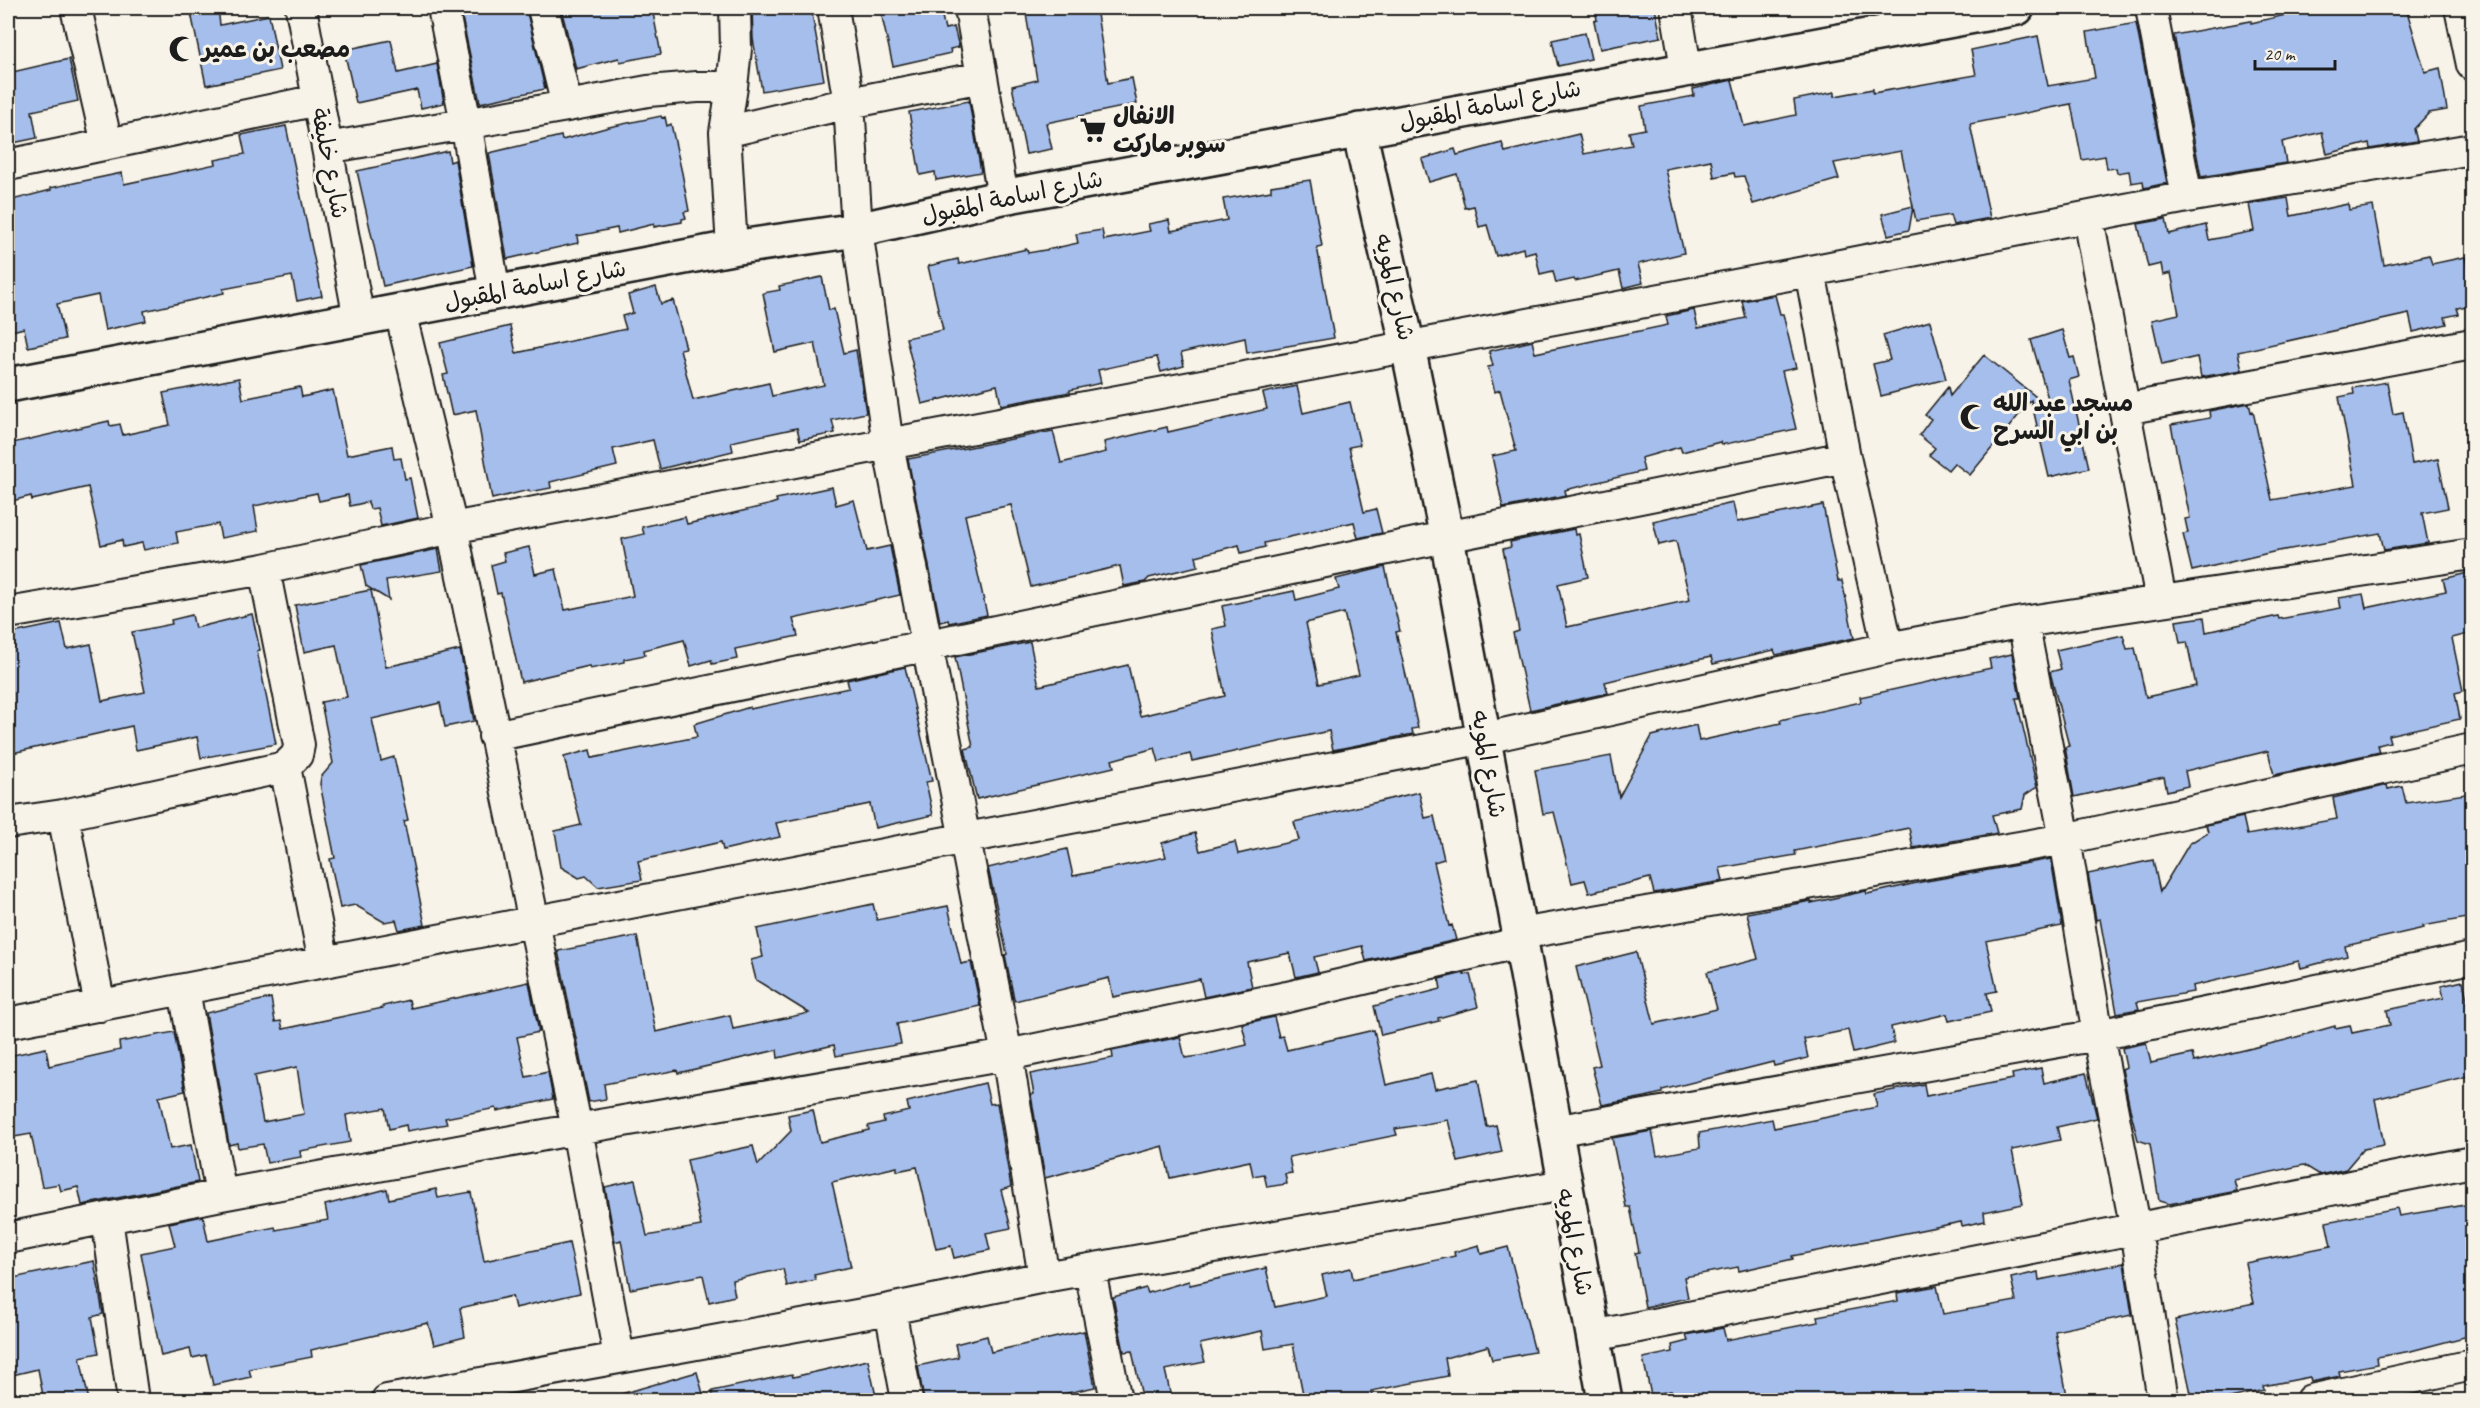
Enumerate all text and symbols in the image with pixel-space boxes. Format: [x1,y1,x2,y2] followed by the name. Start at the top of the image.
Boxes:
[2255,33,2334,71] scale bar
[167,34,197,64] mosque icon: مصعب بن عمير
[200,34,350,64] place label: مصعب بن عمير
[2264,43,2297,65] text: 20 m
[1396,73,1584,139] street label: شارع اسامة المقبول
[1113,101,1226,159] place label: الانفال سوبر ماركت
[303,105,355,221] street label: شارع خليفة
[1078,115,1108,145] supermarket icon: الانفال سوبر ماركت
[918,163,1106,233] street label: شارع اسامة المقبول
[1366,231,1422,344] street label: شارع المويه
[441,253,629,319] street label: شارع اسامة المقبول
[1993,388,2133,452] place label: مسجد عبد الله بن ابي السرح
[1958,402,1988,432] mosque icon: مسجد عبد الله بن ابي السرح
[1463,708,1513,821] street label: شارع المويه
[1548,1186,1600,1299] street label: شارع المويه

